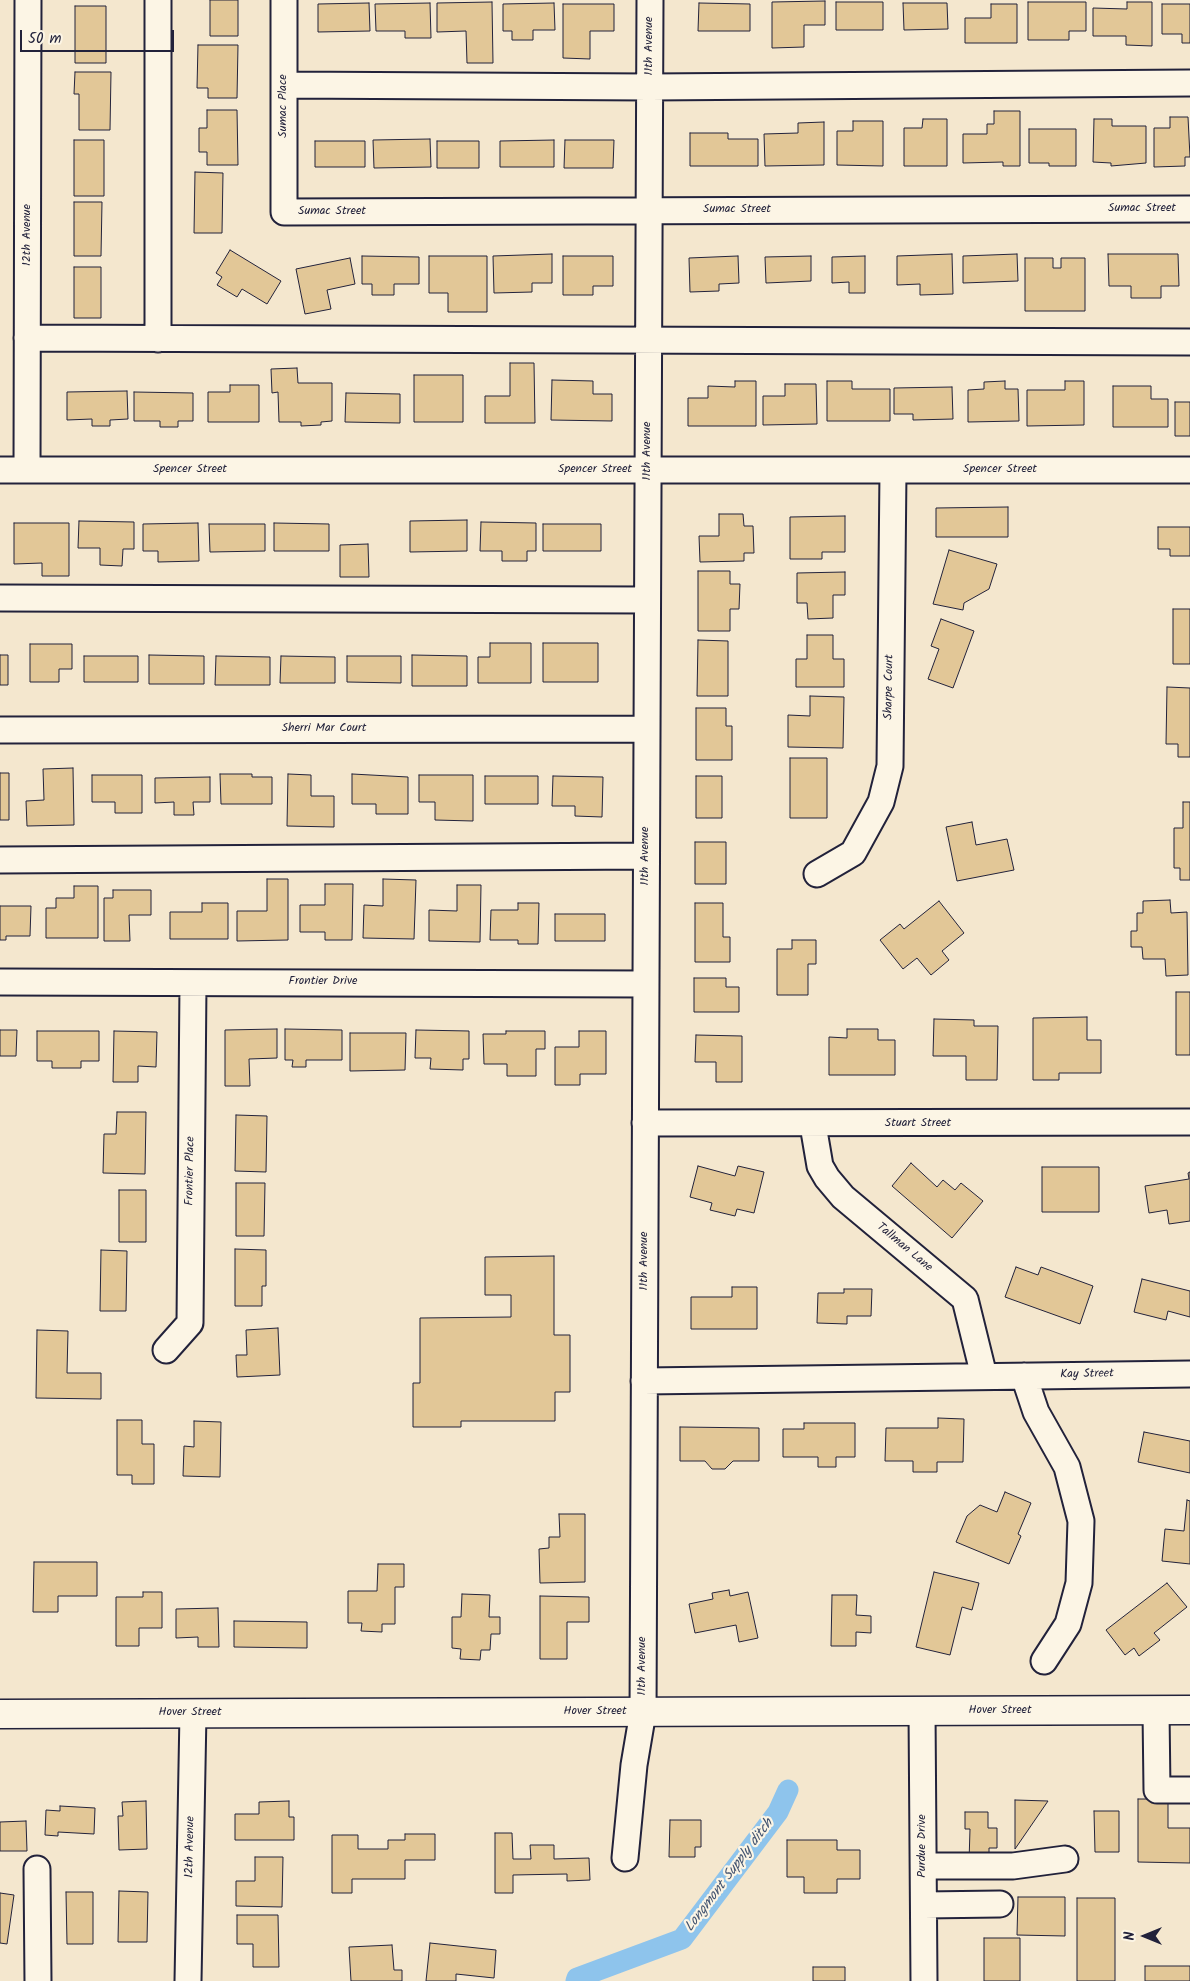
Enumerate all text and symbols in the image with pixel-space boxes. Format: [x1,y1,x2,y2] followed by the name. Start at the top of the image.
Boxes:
[643,17,657,75] street label: 11th Avenue
[22,20,176,52] scale bar
[28,27,62,51] text: 50 m
[277,74,291,138] street label: Sumac Place
[1108,202,1176,216] street label: Sumac Street
[703,203,771,217] street label: Sumac Street
[21,204,35,266] street label: 12th Avenue
[298,205,366,219] street label: Sumac Street
[641,422,655,480] street label: 11th Avenue
[153,463,227,477] street label: Spencer Street
[558,463,632,477] street label: Spencer Street
[963,463,1037,477] street label: Spencer Street
[882,654,898,720] street label: Sharpe Court
[282,722,366,736] street label: Sherri Mar Court
[639,827,653,885] street label: 11th Avenue
[289,975,357,989] street label: Frontier Drive
[885,1117,951,1131] street label: Stuart Street
[183,1136,199,1206] street label: Frontier Place
[873,1221,935,1275] street label: Tallman Lane
[638,1232,652,1290] street label: 11th Avenue
[1060,1367,1114,1383] street label: Kay Street
[636,1637,650,1695] street label: 11th Avenue
[968,1704,1032,1718] street label: Hover Street
[563,1705,627,1719] street label: Hover Street
[158,1706,222,1720] street label: Hover Street
[916,1814,930,1878] street label: Purdue Drive
[183,1816,199,1878] street label: 12th Avenue
[682,1816,778,1936] water label: Longmont Supply ditch
[1120,1911,1170,1961] north arrow
[1119,1932,1141,1940] text: N

